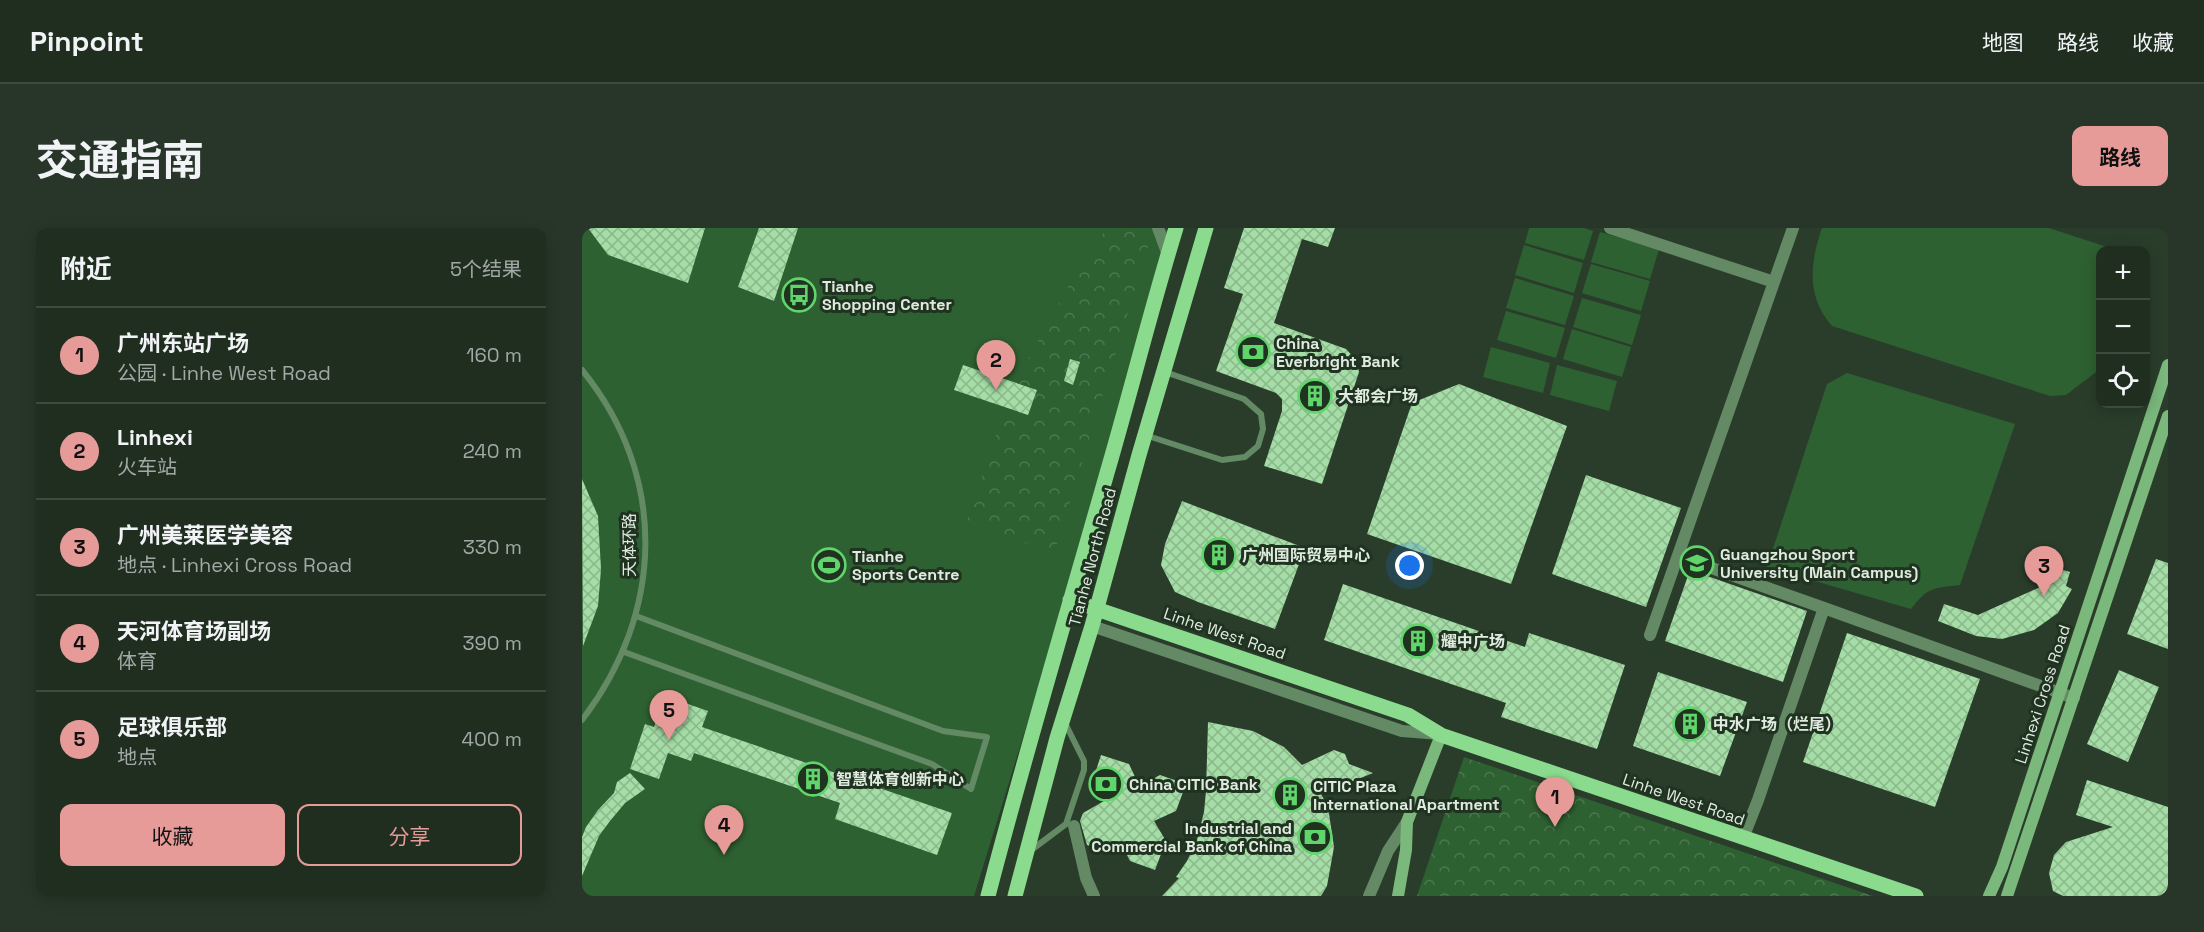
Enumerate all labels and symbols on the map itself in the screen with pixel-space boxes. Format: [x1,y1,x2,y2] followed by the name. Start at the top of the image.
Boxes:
[822,276,952,315] place label: Tianhe Shopping Center
[781,277,817,313] bus stop icon: Tianhe Shopping Center
[1276,333,1400,372] place label: China Everbright Bank
[1235,334,1271,370] bank icon: China Everbright Bank
[976,340,1016,390] pin: 2
[1297,378,1333,414] building icon: 大都会广场
[1338,386,1418,407] place label: 大都会广场
[1064,485,1121,629] street label: Tianhe North Road
[619,513,640,577] street label: 天体环路
[1201,537,1237,573] building icon: 广州国际贸易中心
[1720,544,1918,583] place label: Guangzhou Sport University (Main Campus)
[1242,545,1370,566] place label: 广州国际贸易中心
[1679,545,1715,581] school or university icon: Guangzhou Sport University (Main Campus)
[852,546,960,585] place label: Tianhe Sports Centre
[2024,546,2064,596] pin: 3
[811,547,847,583] sports icon: Tianhe Sports Centre
[1395,551,1424,580] your location
[1161,603,1289,664] street label: Linhe West Road
[2010,622,2075,766] street label: Linhexi Cross Road
[1400,623,1436,659] building icon: 耀中广场
[1441,631,1505,652] place label: 耀中广场
[650,690,688,740] pin: 5
[1672,706,1708,742] building icon: 中水广场（烂尾）
[1713,714,1841,735] place label: 中水广场（烂尾）
[795,761,831,797] building icon: 智慧体育创新中心
[1088,766,1124,802] bank icon: China CITIC Bank
[836,769,964,790] place label: 智慧体育创新中心
[1620,769,1748,830] street label: Linhe West Road
[1129,774,1258,795] place label: China CITIC Bank
[1313,776,1500,815] place label: CITIC Plaza International Apartment
[1272,777,1308,813] building icon: CITIC Plaza International Apartment
[1536,778,1574,827] pin: 1
[704,806,744,855] pin: 4
[1091,818,1292,857] place label: Industrial and Commercial Bank of China
[1297,819,1333,855] bank icon: Industrial and Commercial Bank of China

